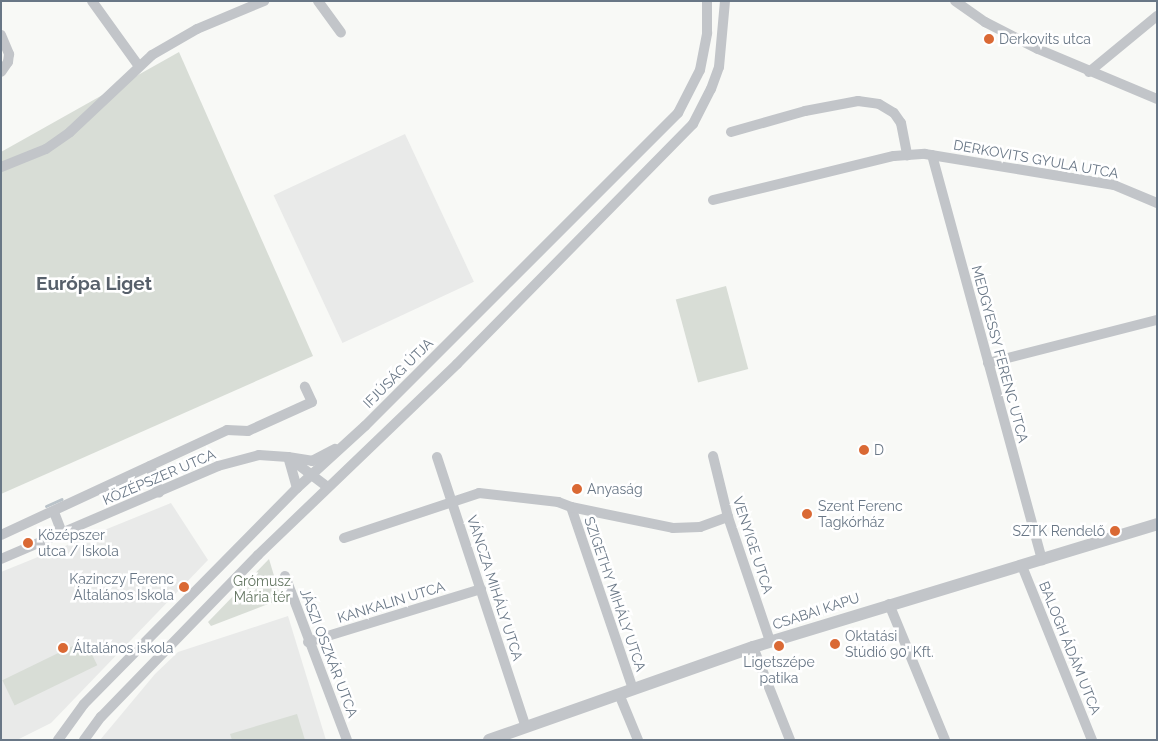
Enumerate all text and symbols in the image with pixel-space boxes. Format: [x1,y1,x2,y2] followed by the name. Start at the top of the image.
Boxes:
[999,31,1091,47] place label: Derkovits utca
[983,33,995,45] marker: Derkovits utca
[952,136,1120,182] street label: DERKOVITS GYULA UTCA
[968,263,1032,445] street label: MEDGYESSY FERENC UTCA
[36,273,152,295] district label: Európa Liget
[360,335,436,411] street label: IFJÚSÁG ÚTJA
[874,442,884,458] place label: D
[858,444,870,456] marker: D
[100,446,218,508] street label: KÖZÉPSZER UTCA
[587,481,643,497] place label: Anyaság
[571,483,583,495] marker: Anyaság
[729,494,777,596] street label: VENYIGE UTCA
[818,498,903,530] place label: Szent Ferenc Tagkórház
[800,507,814,521] marker: Szent Ferenc Tagkórház
[463,513,527,663] street label: VÁNCZA MIHÁLY UTCA
[580,514,650,674] street label: SZIGETHY MIHÁLY UTCA
[1012,523,1105,539] place label: SZTK Rendelő
[1109,525,1121,537] marker: SZTK Rendelő
[38,527,119,560] place label: Középszer utca / Iskola
[22,537,34,549] marker: Középszer utca / Iskola
[69,571,174,604] place label: Kazinczy Ferenc Általános Iskola
[233,573,291,606] park label: Grómusz Mária tér
[335,578,447,626] street label: KANKALIN UTCA
[1035,579,1105,717] street label: BALOGH ÁDÁM UTCA
[178,581,190,593] marker: Kazinczy Ferenc Általános Iskola
[297,586,361,720] street label: JÁSZI OSZKÁR UTCA
[770,589,862,633] street label: CSABAI KAPU
[845,628,934,660] place label: Oktatási Stúdió 90' Kft.
[829,638,841,650] marker: Oktatási Stúdió 90' Kft.
[73,640,173,656] place label: Általános iskola
[773,640,785,652] marker: Ligetszépe patika
[57,642,69,654] marker: Általános iskola
[743,654,815,686] place label: Ligetszépe patika

